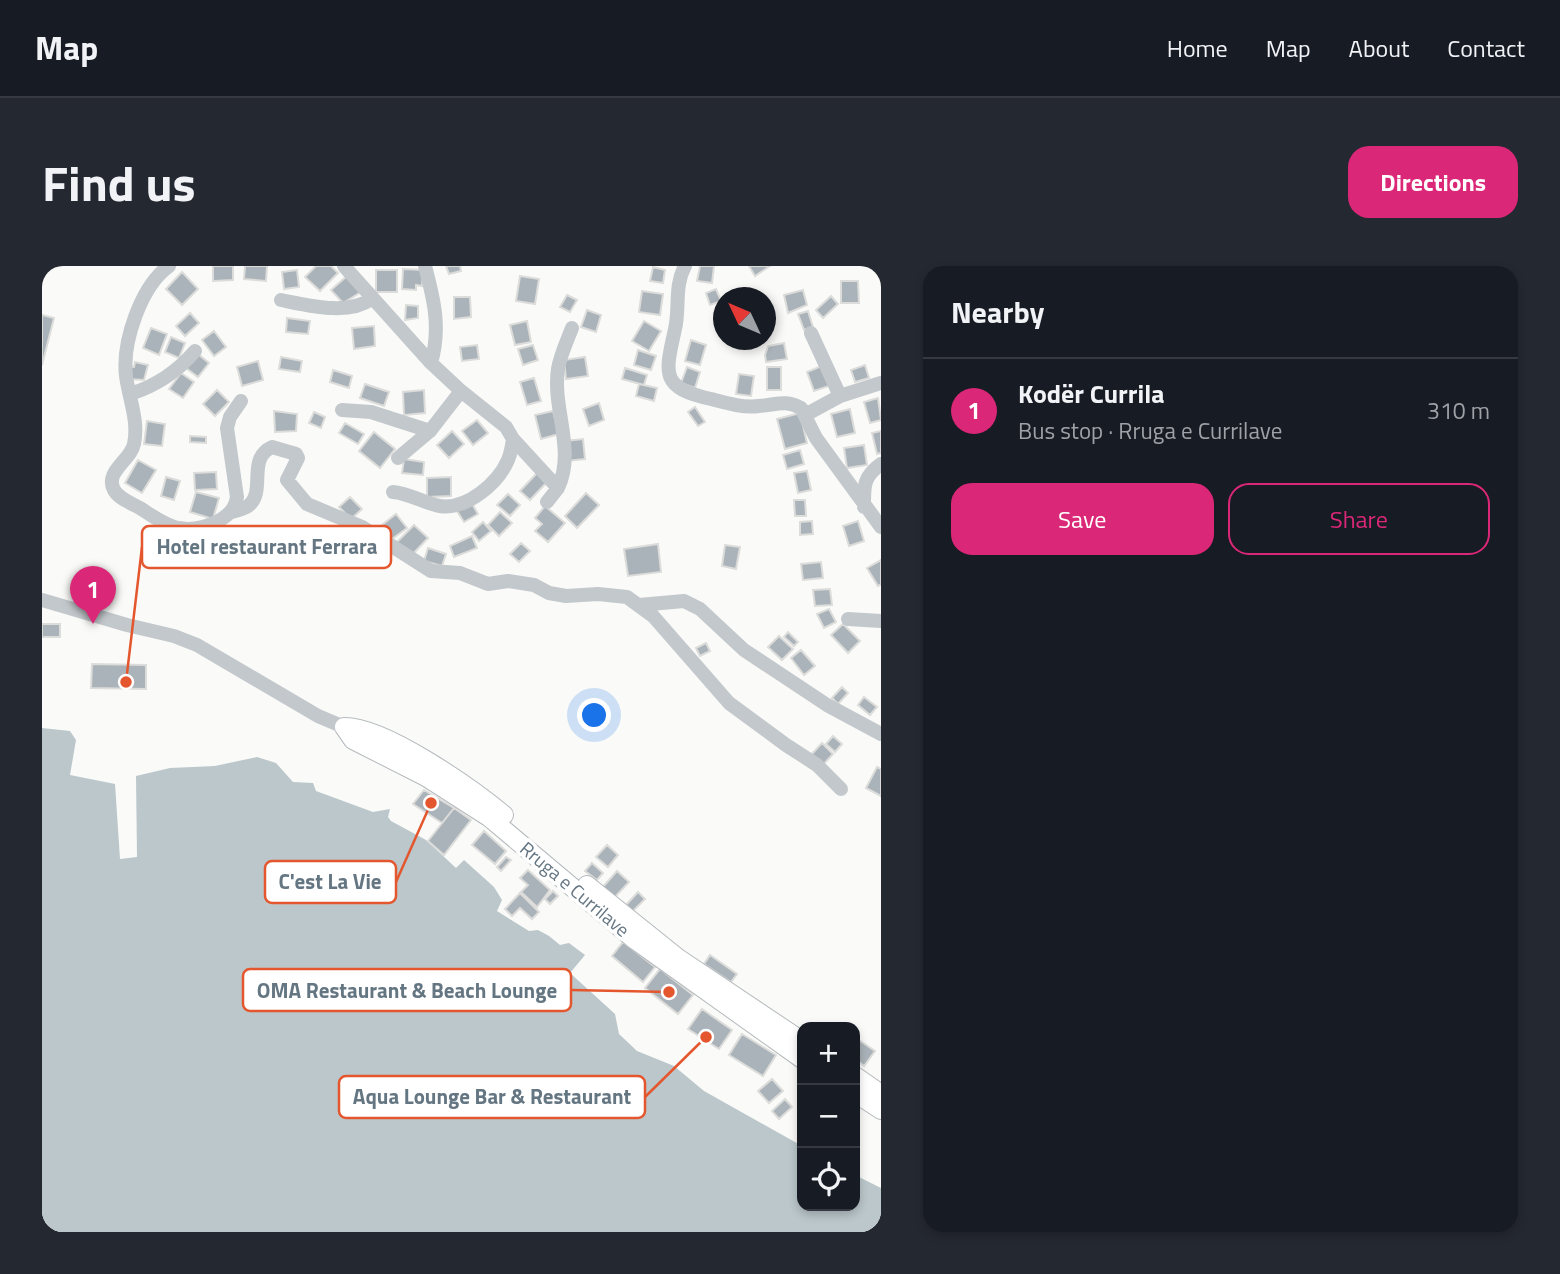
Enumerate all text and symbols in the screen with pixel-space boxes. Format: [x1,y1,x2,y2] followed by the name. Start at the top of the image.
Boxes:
[35,23,98,73] text: Map
[1167,30,1228,66] text: Home
[1266,30,1311,66] text: Map
[1349,30,1409,66] text: About
[1447,30,1525,66] text: Contact
[42,145,196,220] text: Find us
[1348,146,1518,218] button: Directions
[713,287,776,350] north arrow
[951,289,1044,335] text: Nearby
[1018,374,1164,413] text: Kodër Currila
[968,393,980,428] text: 1
[1427,393,1490,428] text: 310 m
[1018,413,1282,448] text: Bus stop · Rruga e Currilave
[951,483,1214,555] button: Save
[1228,483,1490,555] button: Share
[142,526,391,568] callout: Hotel restaurant Ferrara
[156,530,378,562] text: Hotel restaurant Ferrara
[70,566,116,624] pin: 1
[577,698,611,732] your location
[514,834,637,943] street label: Rruga e Currilave
[265,861,396,903] callout: C'est La Vie
[278,865,382,897] text: C'est La Vie
[243,969,571,1011] callout: OMA Restaurant & Beach Lounge
[257,974,557,1006] text: OMA Restaurant & Beach Lounge
[797,1022,860,1211] map controls
[797,1022,860,1085] button: +
[339,1076,645,1118] callout: Aqua Lounge Bar & Restaurant
[353,1080,632,1112] text: Aqua Lounge Bar & Restaurant
[797,1085,860,1148] button: −
[797,1148,860,1211] button: locate

